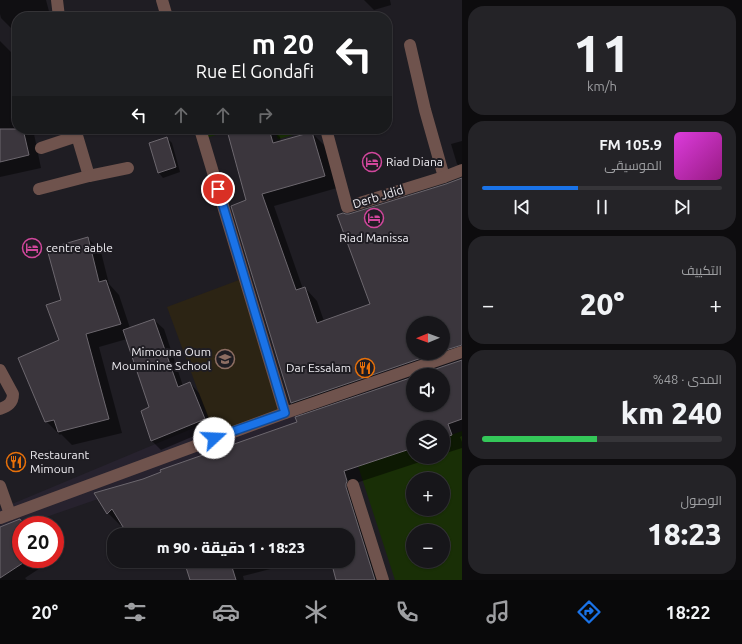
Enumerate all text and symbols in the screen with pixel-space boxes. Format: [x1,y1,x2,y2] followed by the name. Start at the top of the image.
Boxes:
[573,24,631,82] text: 11
[252,28,314,59] text: 20 m
[328,28,380,80] icon: left
[196,61,314,81] text: Rue El Gondafi
[587,79,617,93] text: km/h
[128,104,150,126] icon: left
[170,104,192,126] icon: ahead
[212,104,234,126] icon: ahead
[254,104,276,126] icon: right
[599,136,662,153] text: 105.9 FM
[361,151,383,173] hotel icon: Riad Diana
[386,155,443,168] place label: Riad Diana
[604,158,662,172] text: الموسيقى
[201,172,235,206] pin
[207,178,229,200] icon: arrive
[351,183,405,210] street label: Derb Jdid
[511,196,533,218] icon: previous
[591,196,613,218] icon: pause
[671,196,693,218] icon: next
[363,207,385,229] hotel icon: Riad Manissa
[339,231,409,244] place label: Riad Manissa
[21,237,43,259] hotel icon: centre aable
[46,241,113,254] place label: centre aable
[681,263,722,277] text: التكييف
[580,287,624,321] text: 20°
[482,292,494,317] text: −
[710,292,722,317] text: +
[406,316,450,360] north arrow
[406,316,450,568] map controls
[112,345,211,372] place label: Mimouna Oum Mouminine School
[214,348,236,370] school or university icon: Mimouna Oum Mouminine School
[354,357,376,379] restaurant icon: Dar Essalam
[286,361,351,374] place label: Dar Essalam
[406,368,450,412] button: sound
[653,372,722,386] text: المدى · 48%
[621,396,722,430] text: 240 km
[193,417,235,459] position arrow
[406,420,450,464] button: layers
[30,448,90,475] place label: Restaurant Mimoun
[5,451,27,473] restaurant icon: Restaurant Mimoun
[406,472,450,516] button: +
[681,493,722,507] text: الوصول
[12,516,64,568] speed limit sign: 20
[647,517,722,551] text: 18:23
[406,524,450,568] button: −
[157,539,305,556] text: 18:23 · 1 دقيقة · 90 m
[121,598,149,626] icon: filters
[212,598,240,626] icon: car
[302,598,330,626] icon: climate
[393,598,421,626] icon: phone
[484,598,512,626] icon: music
[575,598,603,626] icon: directions
[31,602,58,622] text: 20°
[666,602,711,622] text: 18:22

